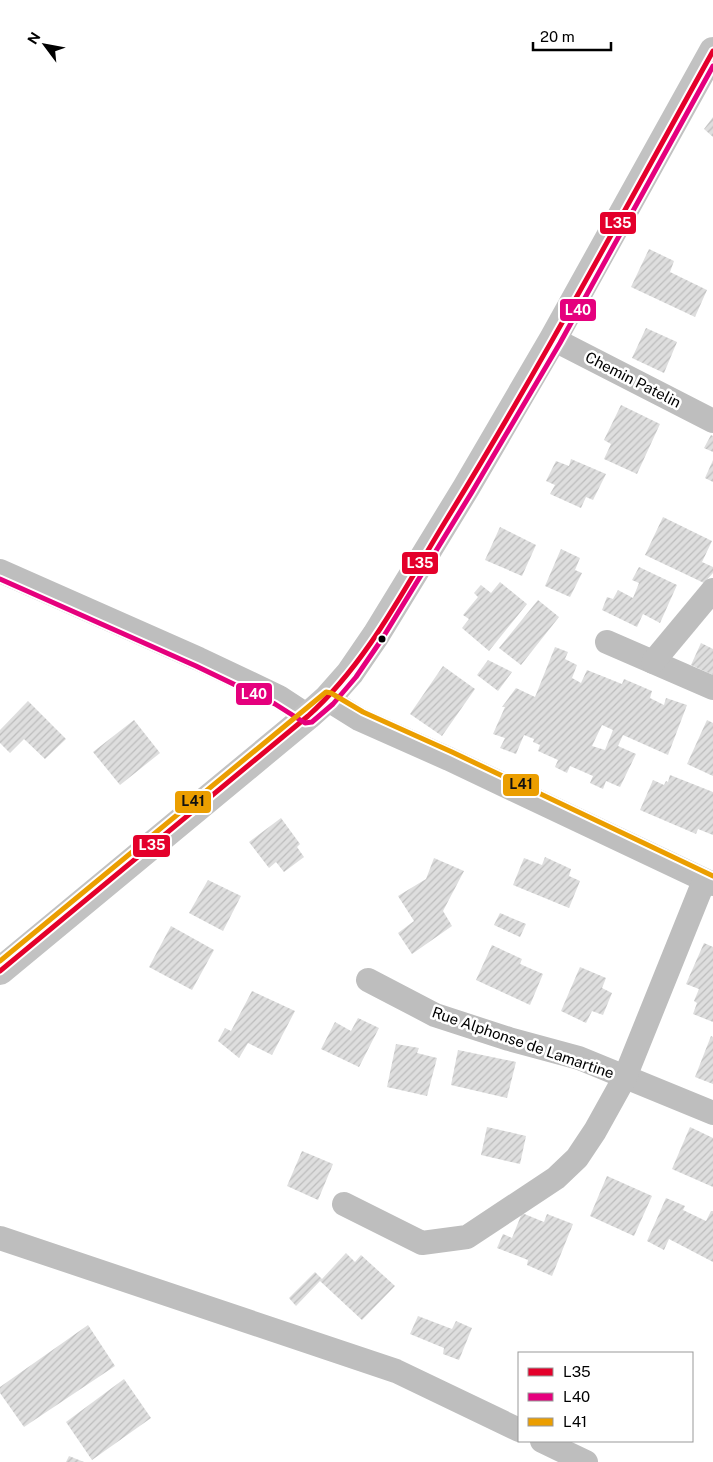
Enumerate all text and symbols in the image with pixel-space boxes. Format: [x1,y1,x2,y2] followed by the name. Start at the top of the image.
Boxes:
[20,20,70,70] north arrow
[533,20,610,52] scale bar
[540,28,575,45] text: 20 m
[24,29,44,47] text: N
[599,211,637,235] line badge: L35
[605,215,631,231] text: L35
[559,298,597,322] line badge: L40
[565,302,591,318] text: L40
[583,348,684,411] street label: Chemin Patelin
[401,551,439,575] line badge: L35
[407,555,433,571] text: L35
[377,634,387,644] unlabelled marker
[235,682,273,706] line badge: L40
[241,686,267,702] text: L40
[502,773,540,797] line badge: L41
[509,776,533,792] text: L41
[174,790,212,814] line badge: L41
[181,793,205,809] text: L41
[132,834,171,858] line badge: L35
[139,837,165,853] text: L35
[430,1003,616,1082] street label: Rue Alphonse de Lamartine
[518,1352,693,1442] legend
[563,1363,591,1380] text: L35
[563,1388,590,1405] text: L40
[563,1413,587,1430] text: L41

